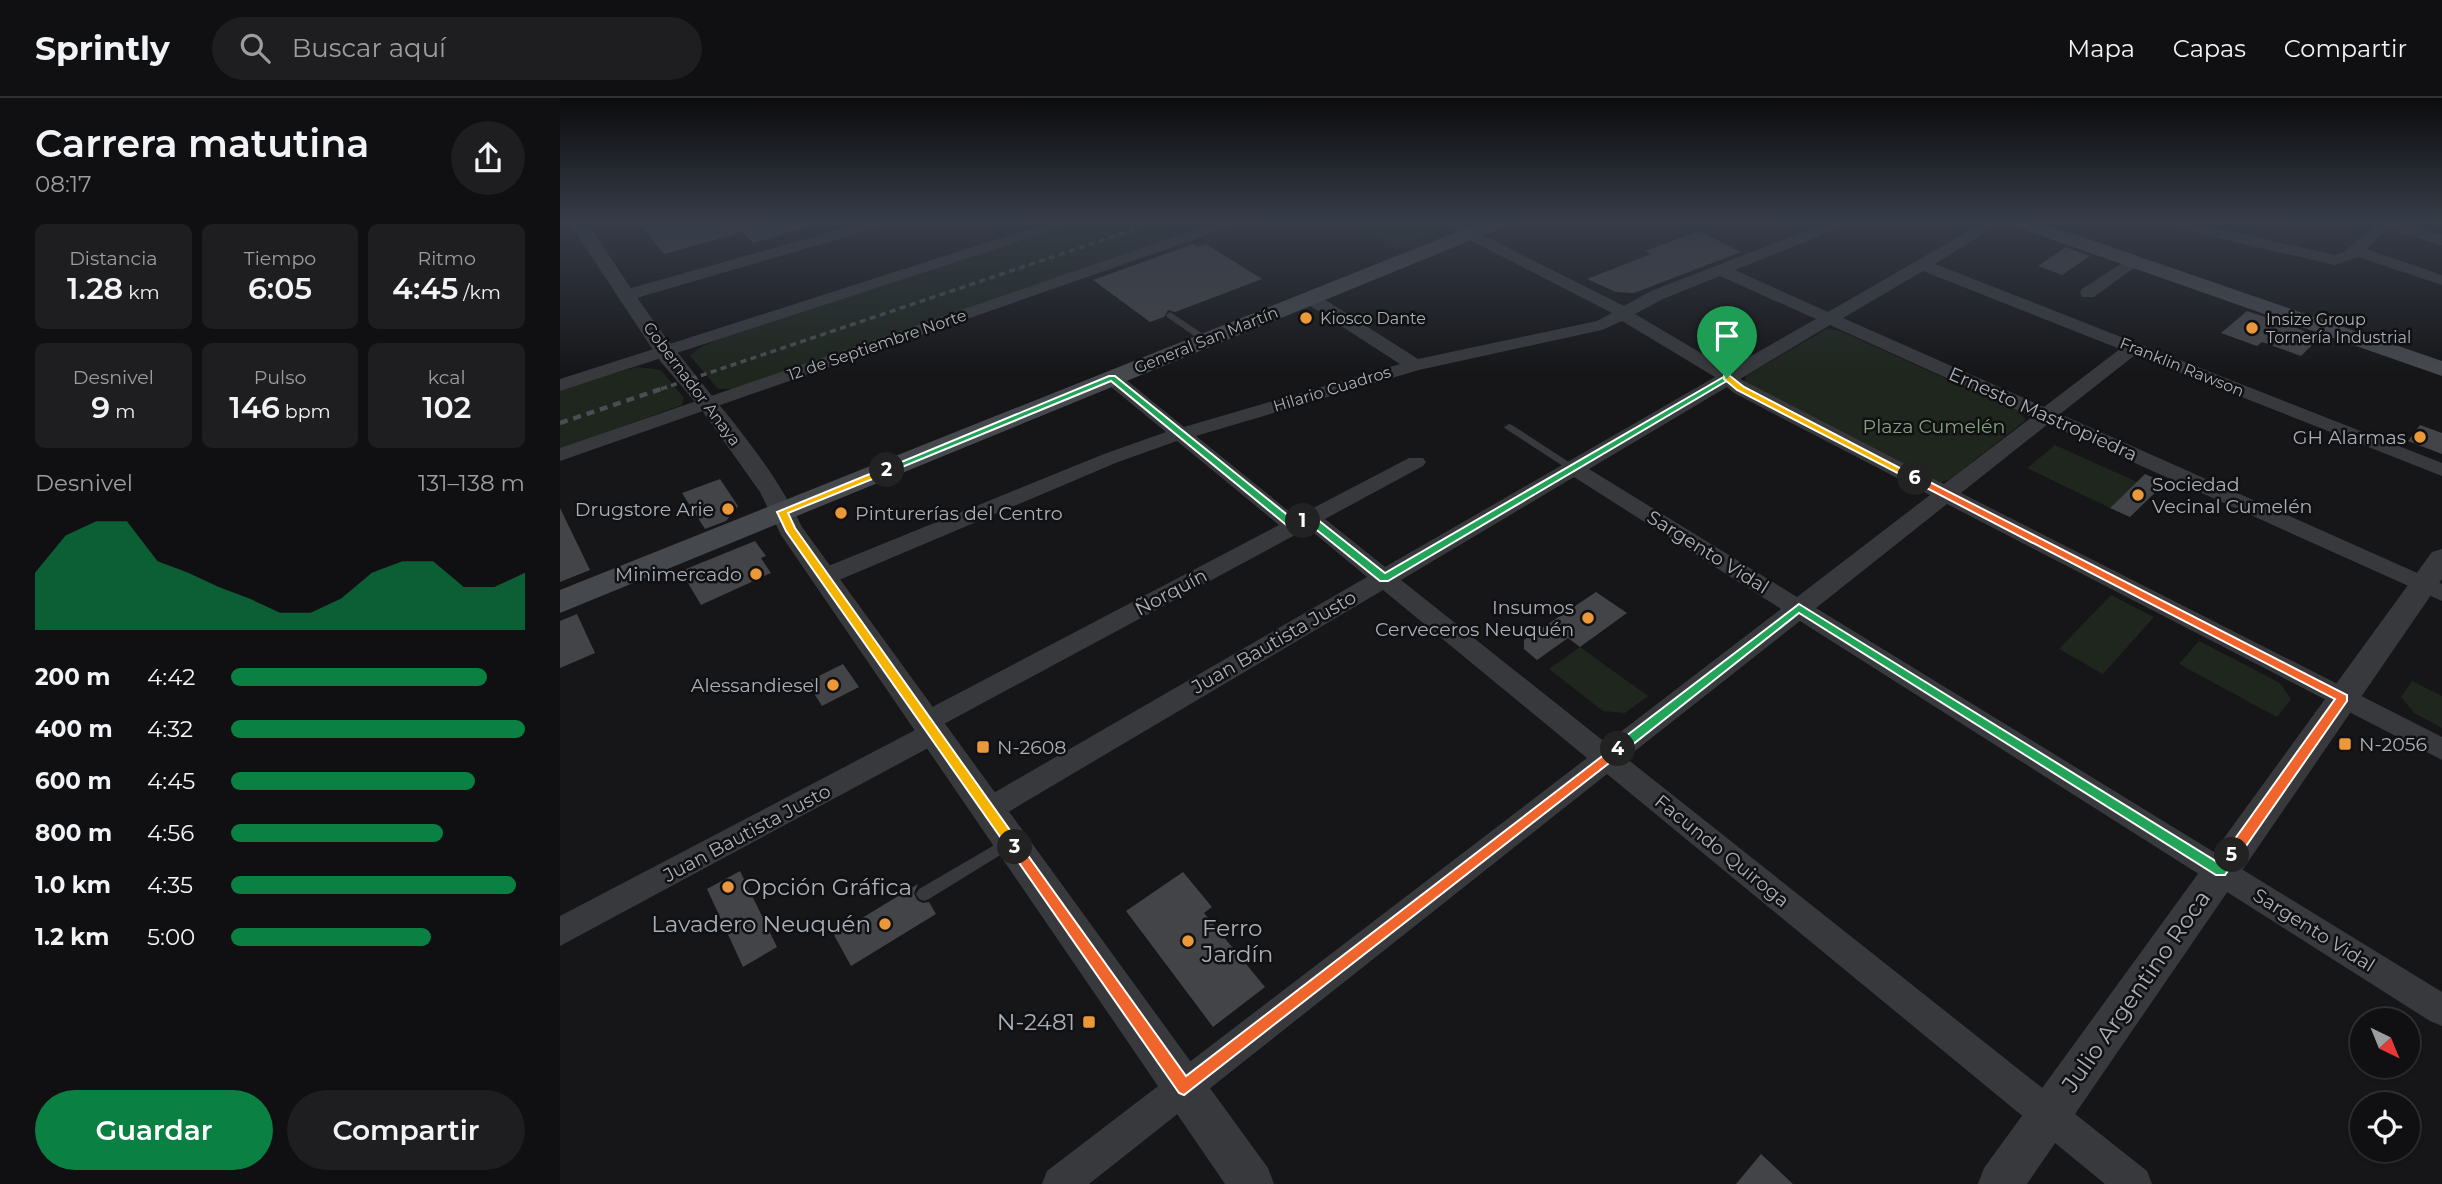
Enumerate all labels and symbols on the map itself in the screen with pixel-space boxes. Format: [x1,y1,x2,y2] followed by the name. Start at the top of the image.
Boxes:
[1131,302,1281,378] street label: General San Martín
[785,305,969,385] street label: 12 de Septiembre Norte
[1697,306,1757,378] pin
[1320,309,1426,328] place label: Kiosco Dante
[1298,310,1314,326] marker: Kiosco Dante
[2266,310,2411,347] place label: Insize Group Tornería Industrial
[639,318,745,450] street label: Gobernador Anaya
[2244,320,2260,336] marker: Insize Group Tornería Industrial
[2117,333,2247,401] street label: Franklin Rawson
[1271,362,1393,416] street label: Hilario Cuadros
[1945,362,2141,466] street label: Ernesto Mastropiedra
[1863,415,2005,438] park label: Plaza Cumelén
[2293,426,2406,449] place label: GH Alarmas
[2412,429,2428,445] marker: GH Alarmas
[870,452,904,488] pin: 2
[1898,460,1932,496] pin: 6
[2152,473,2312,518] place label: Sociedad Vecinal Cumelén
[2130,487,2146,503] marker: Sociedad Vecinal Cumelén
[575,498,714,521] place label: Drugstore Arie
[720,501,736,517] marker: Drugstore Arie
[855,502,1063,525] place label: Pinturerías del Centro
[1286,504,1320,538] pin: 1
[833,505,849,521] marker: Pinturerías del Centro
[1643,505,1773,599] street label: Sargento Vidal
[615,563,742,586] place label: Minimercado
[1131,563,1211,621] street label: Ñorquín
[748,566,764,582] marker: Minimercado
[1187,585,1360,699] street label: Juan Bautista Justo
[1375,596,1574,641] place label: Insumos Cerveceros Neuquén
[1580,610,1596,626] marker: Insumos Cerveceros Neuquén
[691,674,819,697] place label: Alessandiesel
[825,677,841,693] marker: Alessandiesel
[1600,732,1636,766] pin: 4
[2359,733,2427,756] place label: N-2056
[997,736,1067,759] place label: N-2608
[2337,736,2353,752] marker: N-2056
[975,739,991,755] marker: N-2608
[659,779,835,887] street label: Juan Bautista Justo
[1650,790,1794,912] street label: Facundo Quiroga
[998,830,1032,864] pin: 3
[2214,838,2250,872] pin: 5
[742,873,912,901] place label: Opción Gráfica
[720,879,736,895] marker: Opción Gráfica
[2249,883,2379,977] street label: Sargento Vidal
[2055,885,2216,1098] street label: Julio Argentino Roca
[651,910,871,938] place label: Lavadero Neuquén
[1201,914,1273,968] place label: Ferro Jardín
[877,916,893,932] marker: Lavadero Neuquén
[1180,933,1196,949] marker: Ferro Jardín
[997,1008,1075,1036] place label: N-2481
[2350,1008,2420,1078] north arrow
[1081,1014,1097,1030] marker: N-2481

